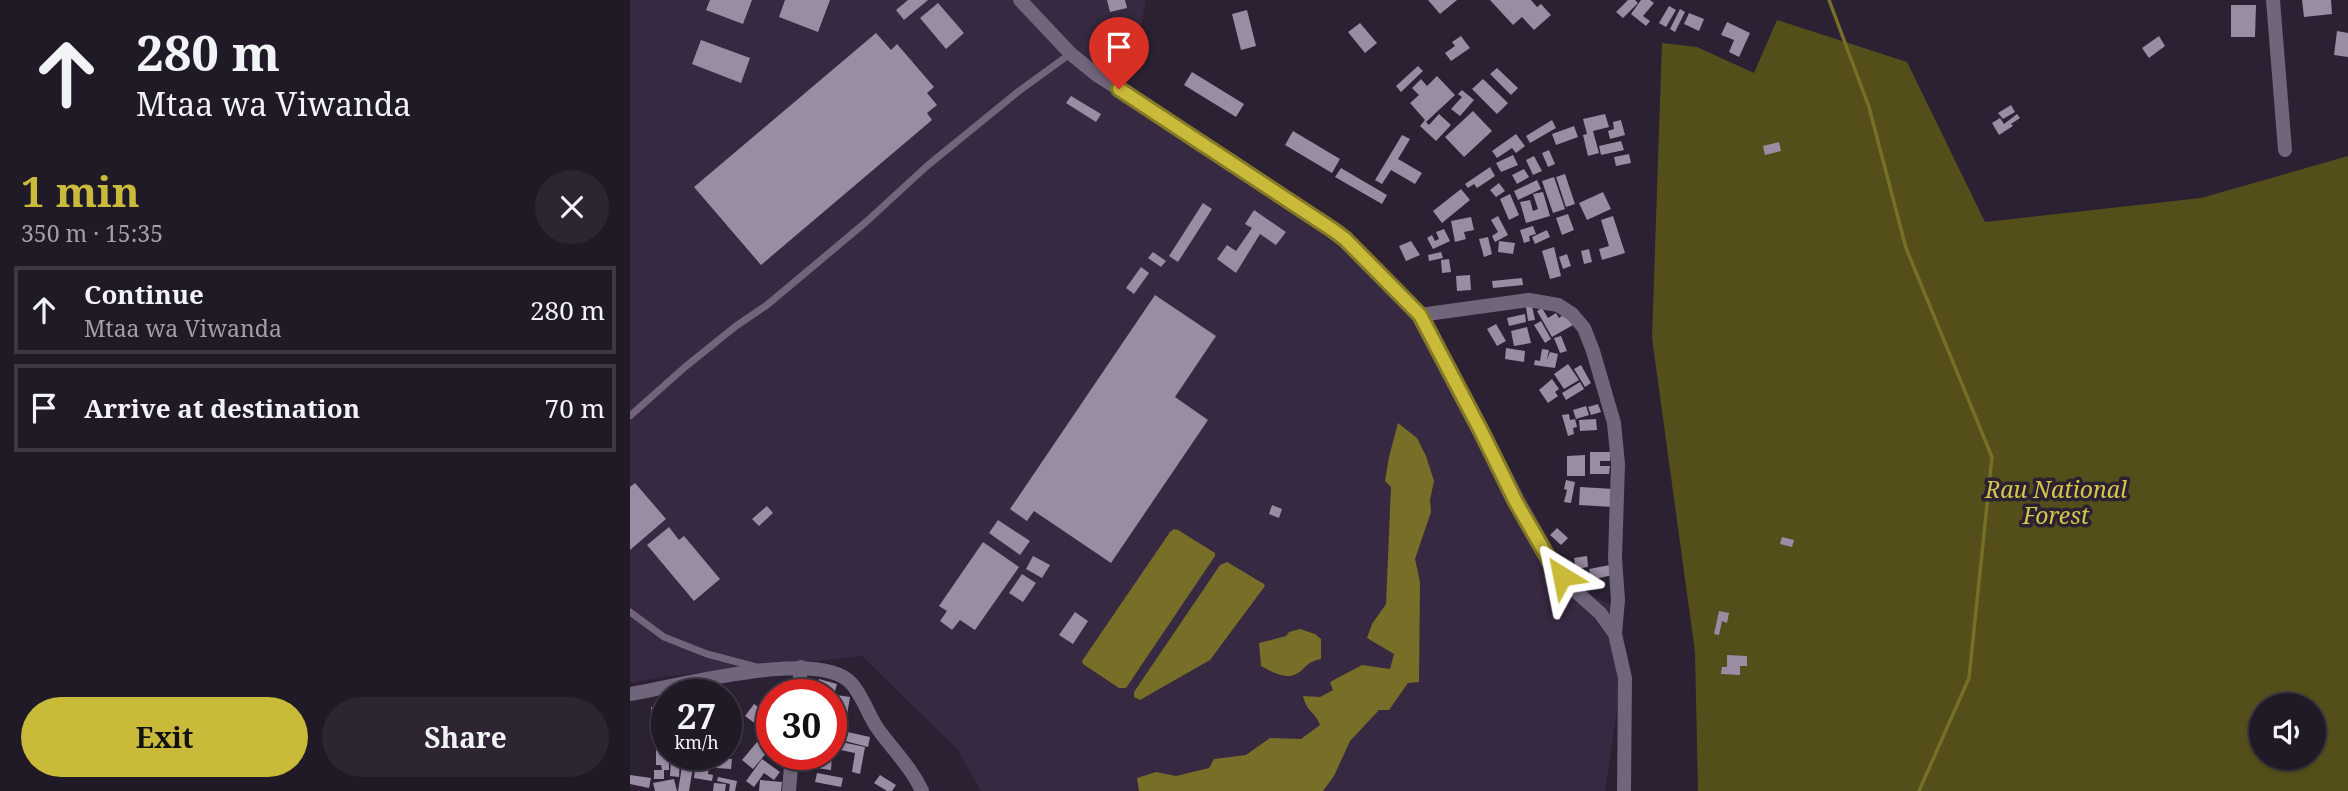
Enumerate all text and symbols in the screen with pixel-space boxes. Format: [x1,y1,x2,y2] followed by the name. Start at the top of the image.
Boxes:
[1089,17,1149,89] pin
[136,19,280,85] text: 280 m
[21,28,112,119] icon: ahead
[1100,28,1138,66] icon: arrive
[136,82,411,125] text: Mtaa wa Viwanda
[21,162,140,219] text: 1 min
[535,170,609,244] button: close
[21,217,163,249] text: 350 m · 15:35
[84,276,204,312] text: Continue
[25,291,63,329] icon: ahead
[530,292,605,328] text: 280 m
[84,312,282,344] text: Mtaa wa Viwanda
[25,389,63,427] icon: arrive
[84,390,360,426] text: Arrive at destination
[545,390,605,426] text: 70 m
[1984,473,2127,531] park label: Rau National Forest
[1525,539,1599,613] position arrow
[756,679,847,770] speed limit sign: 30
[677,692,716,739] text: 27
[2249,693,2326,770] map controls
[2249,693,2326,770] button: sound
[21,697,308,777] button: Exit
[322,697,609,777] button: Share
[674,730,719,754] text: km/h

